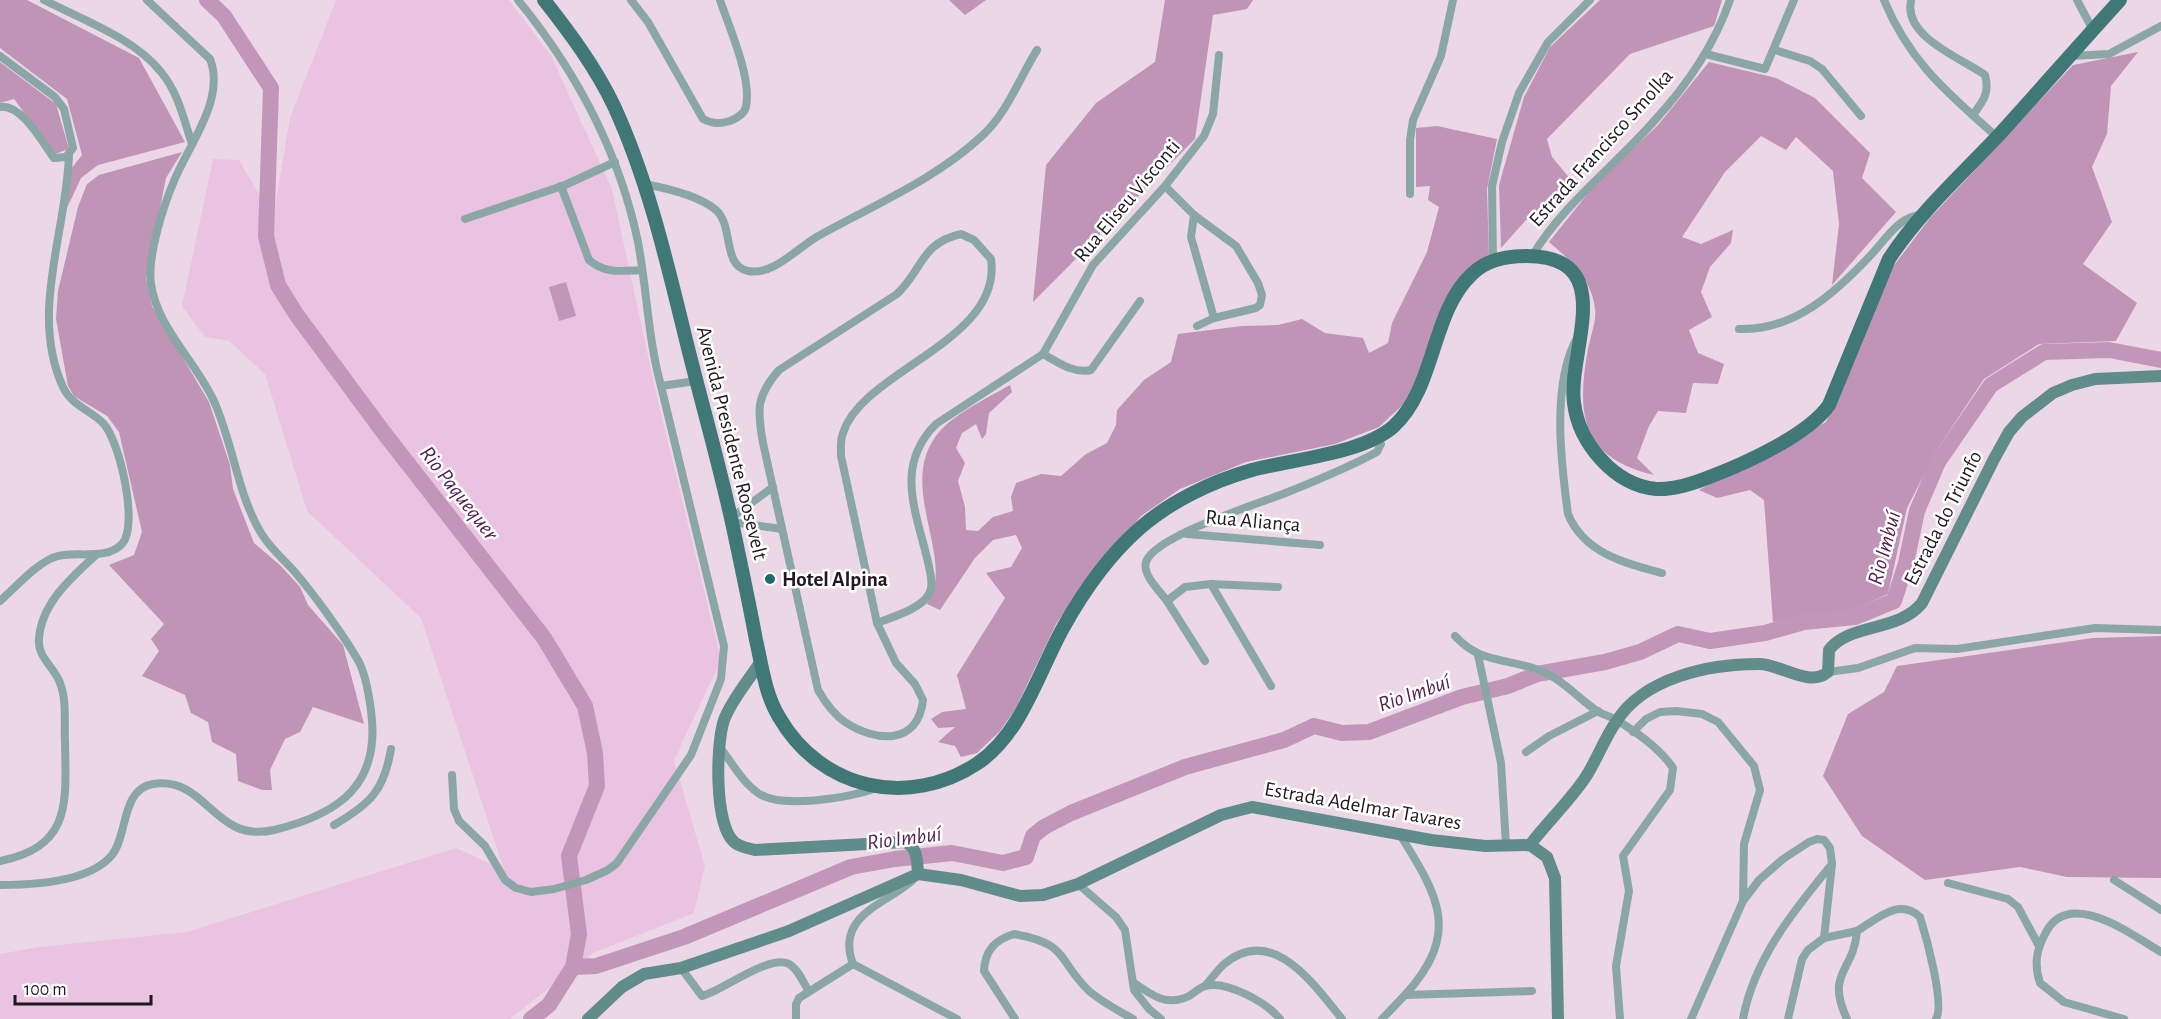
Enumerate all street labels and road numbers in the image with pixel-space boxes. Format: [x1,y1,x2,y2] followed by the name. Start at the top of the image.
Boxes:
[1525,65,1677,231] street label: Estrada Francisco Smolka
[1070,136,1184,266] street label: Rua Eliseu Visconti
[693,324,771,562] street label: Avenida Presidente Roosevelt
[1900,447,1986,589] street label: Estrada do Triunfo
[1205,506,1302,536] street label: Rua Aliança
[1263,778,1463,834] street label: Estrada Adelmar Tavares

